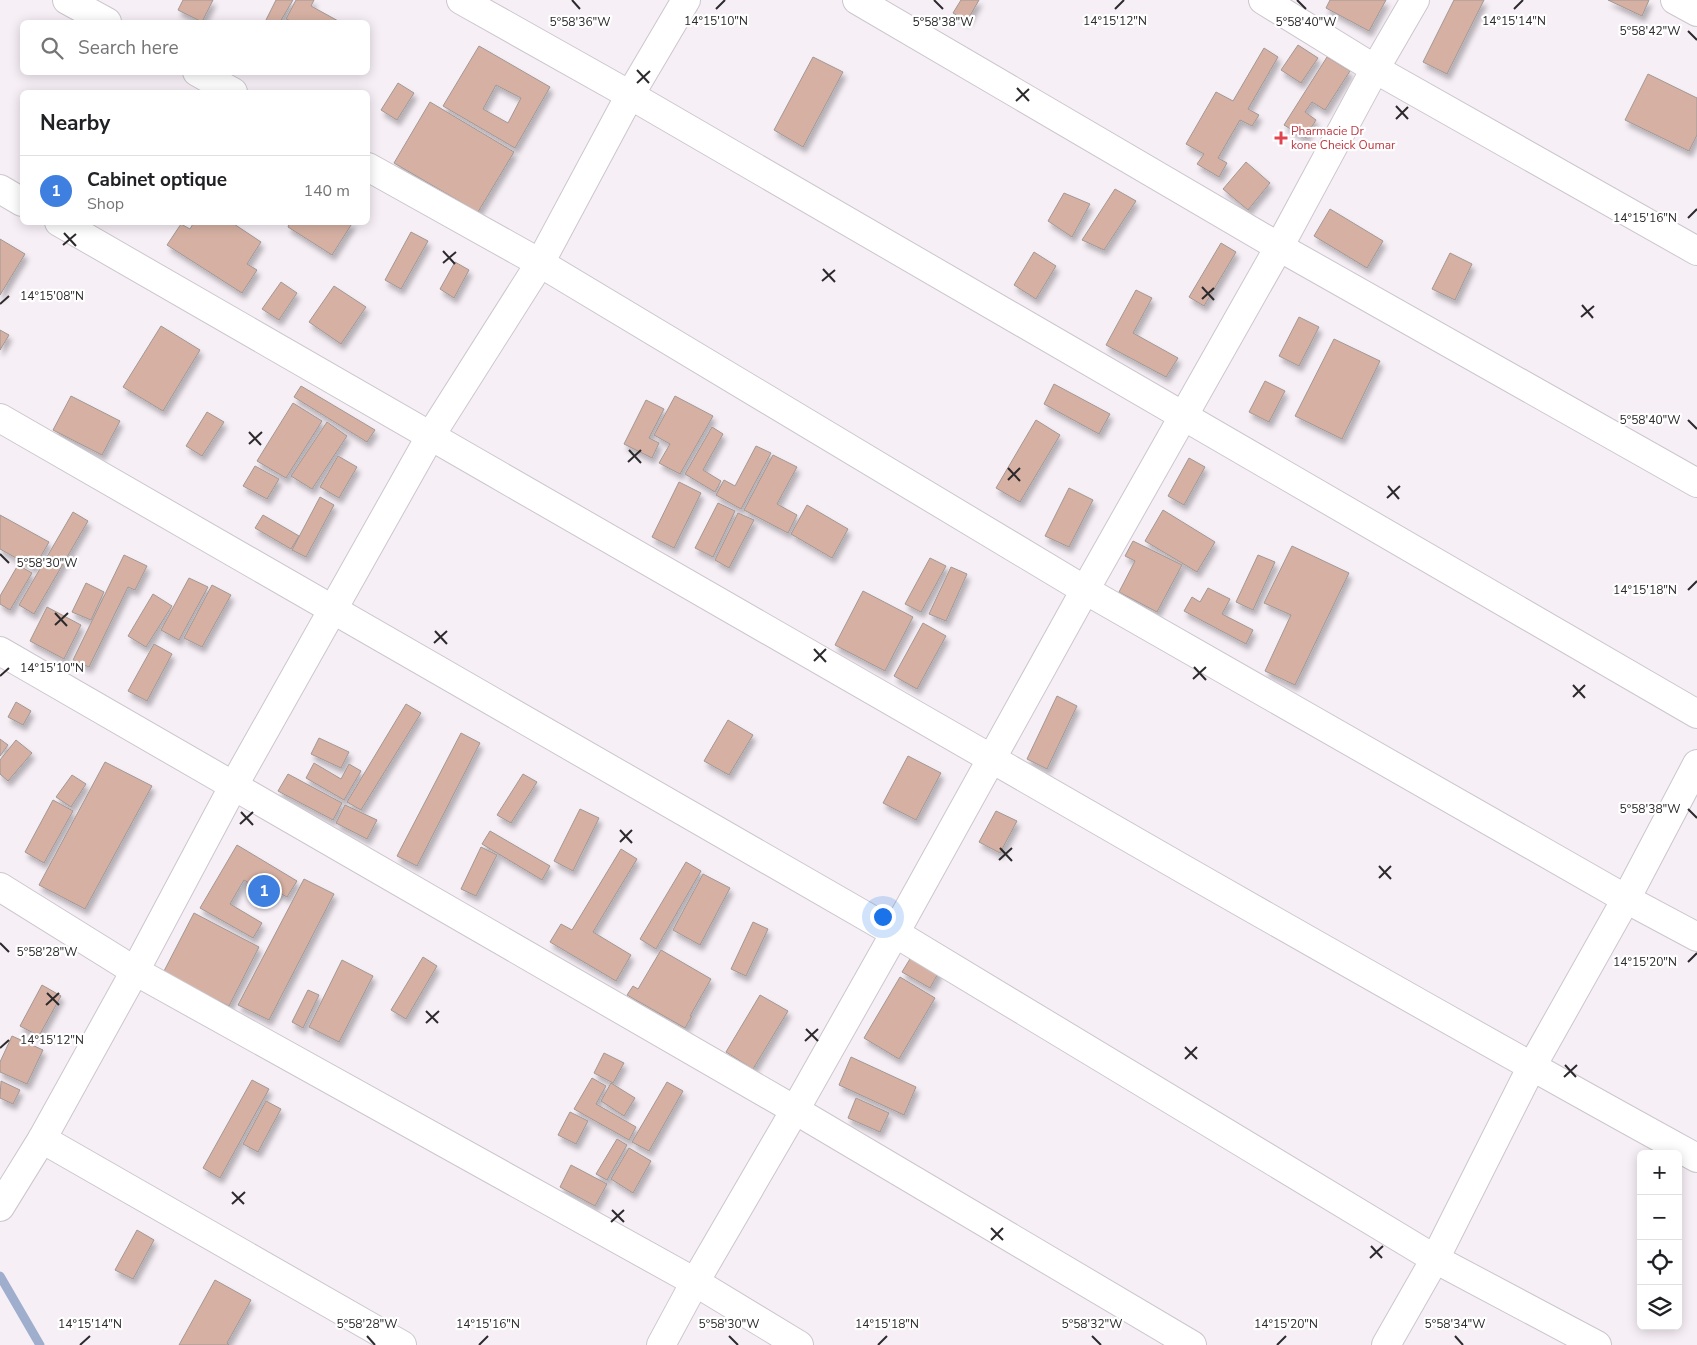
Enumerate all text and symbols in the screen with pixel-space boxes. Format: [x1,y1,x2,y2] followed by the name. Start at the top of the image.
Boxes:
[684,13,748,29] text: 14°15'10"N
[1083,13,1147,29] text: 14°15'12"N
[1482,13,1546,29] text: 14°15'14"N
[549,14,611,30] text: 5°58'36"W
[912,14,974,30] text: 5°58'38"W
[1275,14,1337,30] text: 5°58'40"W
[20,20,370,75] search box
[1619,23,1681,39] text: 5°58'42"W
[38,34,66,62] icon: search
[78,35,179,61] text: Search here
[40,109,110,137] text: Nearby
[1291,123,1396,153] place label: Pharmacie Dr kone Cheick Oumar
[1275,132,1287,144] marker: Pharmacie Dr kone Cheick Oumar
[87,167,227,193] text: Cabinet optique
[51,180,61,202] text: 1
[303,180,350,202] text: 140 m
[87,193,124,215] text: Shop
[1613,210,1677,226] text: 14°15'16"N
[20,288,84,304] text: 14°15'08"N
[1619,412,1681,428] text: 5°58'40"W
[16,555,78,571] text: 5°58'30"W
[1613,582,1677,598] text: 14°15'18"N
[20,660,84,676] text: 14°15'10"N
[1619,801,1681,817] text: 5°58'38"W
[248,872,280,910] pin: 1
[870,904,896,930] your location
[16,944,78,960] text: 5°58'28"W
[1613,954,1677,970] text: 14°15'20"N
[20,1032,84,1048] text: 14°15'12"N
[1637,1150,1682,1330] map controls
[1637,1150,1682,1195] button: +
[1637,1195,1682,1240] button: −
[1637,1240,1682,1285] button: locate
[1637,1285,1682,1330] button: layers
[58,1316,122,1332] text: 14°15'14"N
[336,1316,398,1332] text: 5°58'28"W
[456,1316,520,1332] text: 14°15'16"N
[698,1316,760,1332] text: 5°58'30"W
[855,1316,919,1332] text: 14°15'18"N
[1061,1316,1123,1332] text: 5°58'32"W
[1254,1316,1318,1332] text: 14°15'20"N
[1424,1316,1486,1332] text: 5°58'34"W

